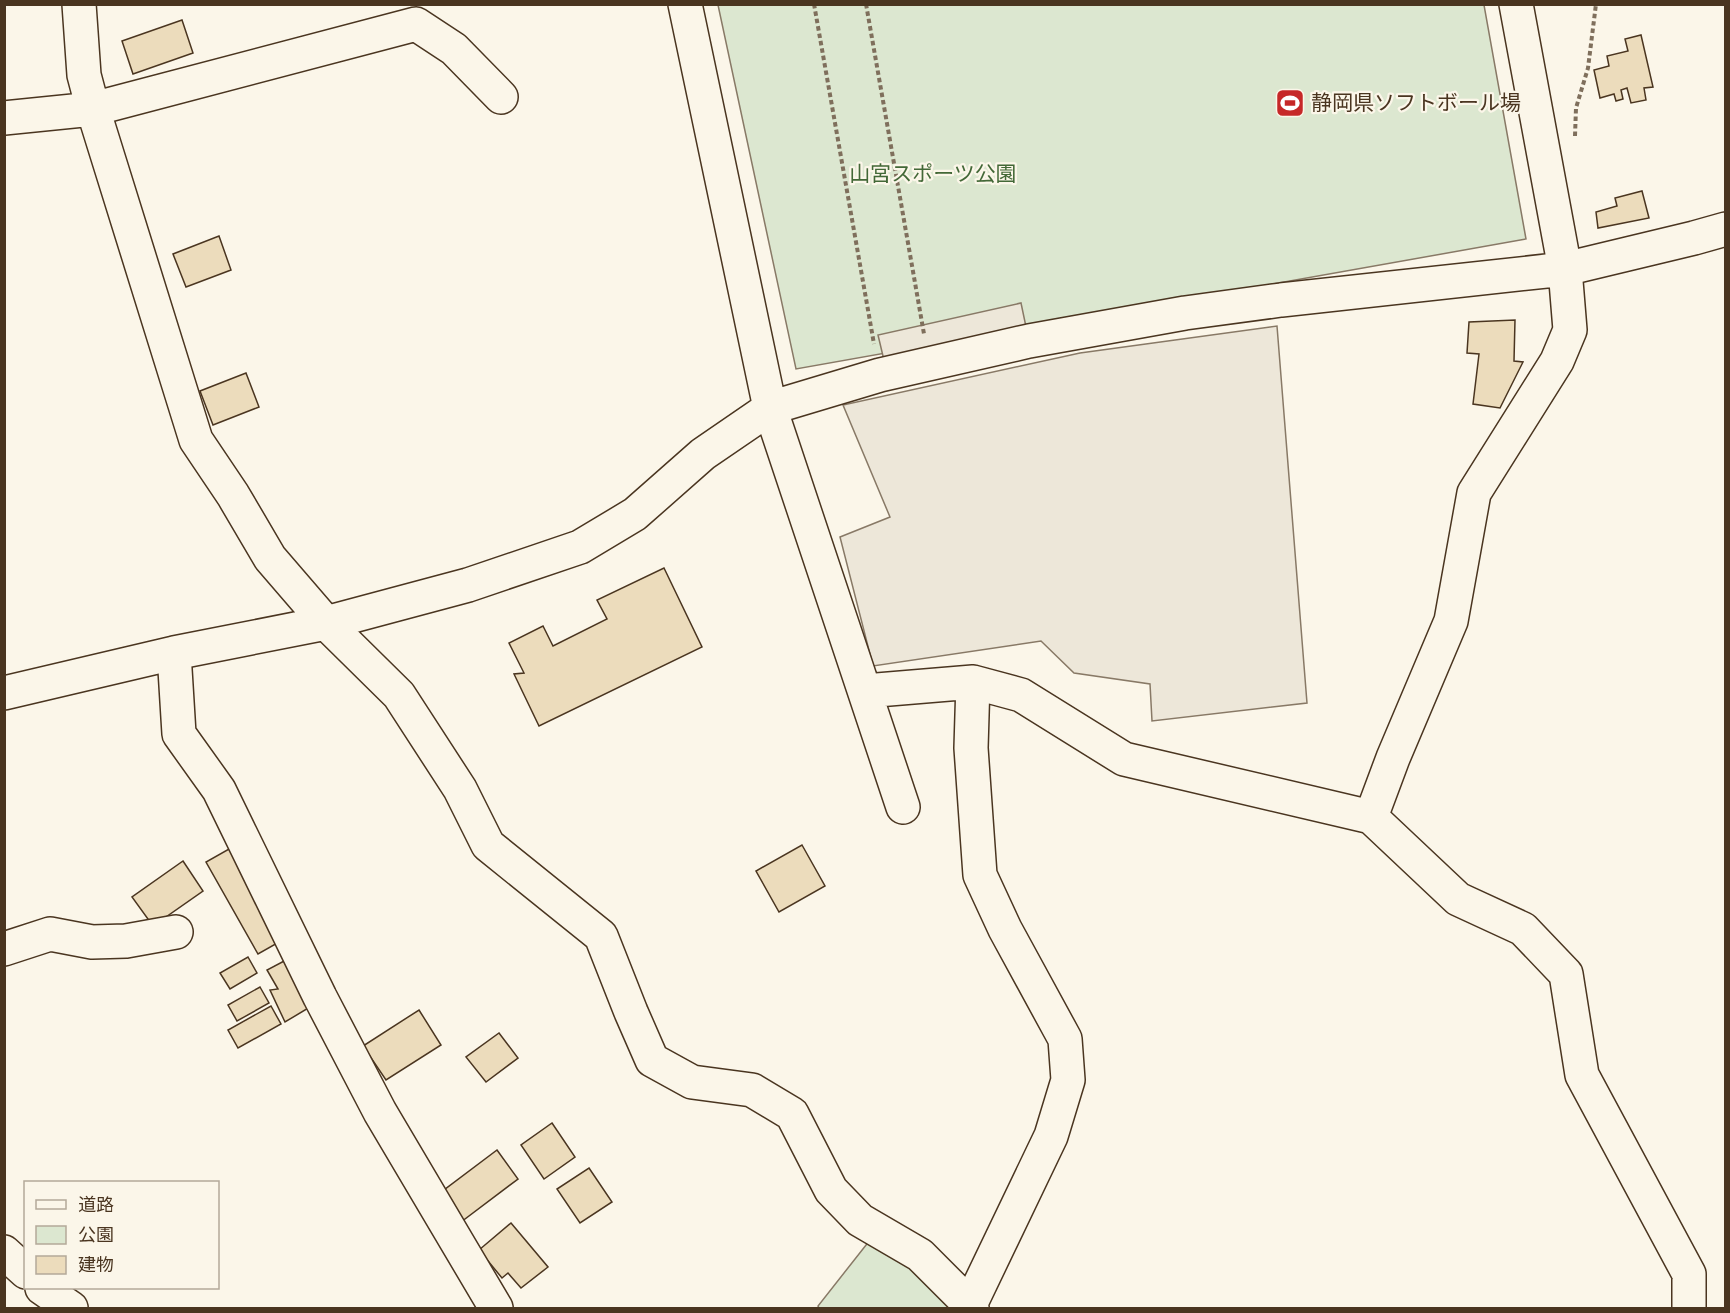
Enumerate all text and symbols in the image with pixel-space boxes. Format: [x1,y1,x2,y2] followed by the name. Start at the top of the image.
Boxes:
[1274,87,1306,119] sports icon: 静岡県ソフトボール場
[1311,90,1521,115] place label: 静岡県ソフトボール場
[849,161,1017,186] park label: 山宮スポーツ公園
[24,1181,219,1289] legend
[78,1194,114,1215] text: 道路
[78,1224,114,1245] text: 公園
[78,1254,114,1275] text: 建物

